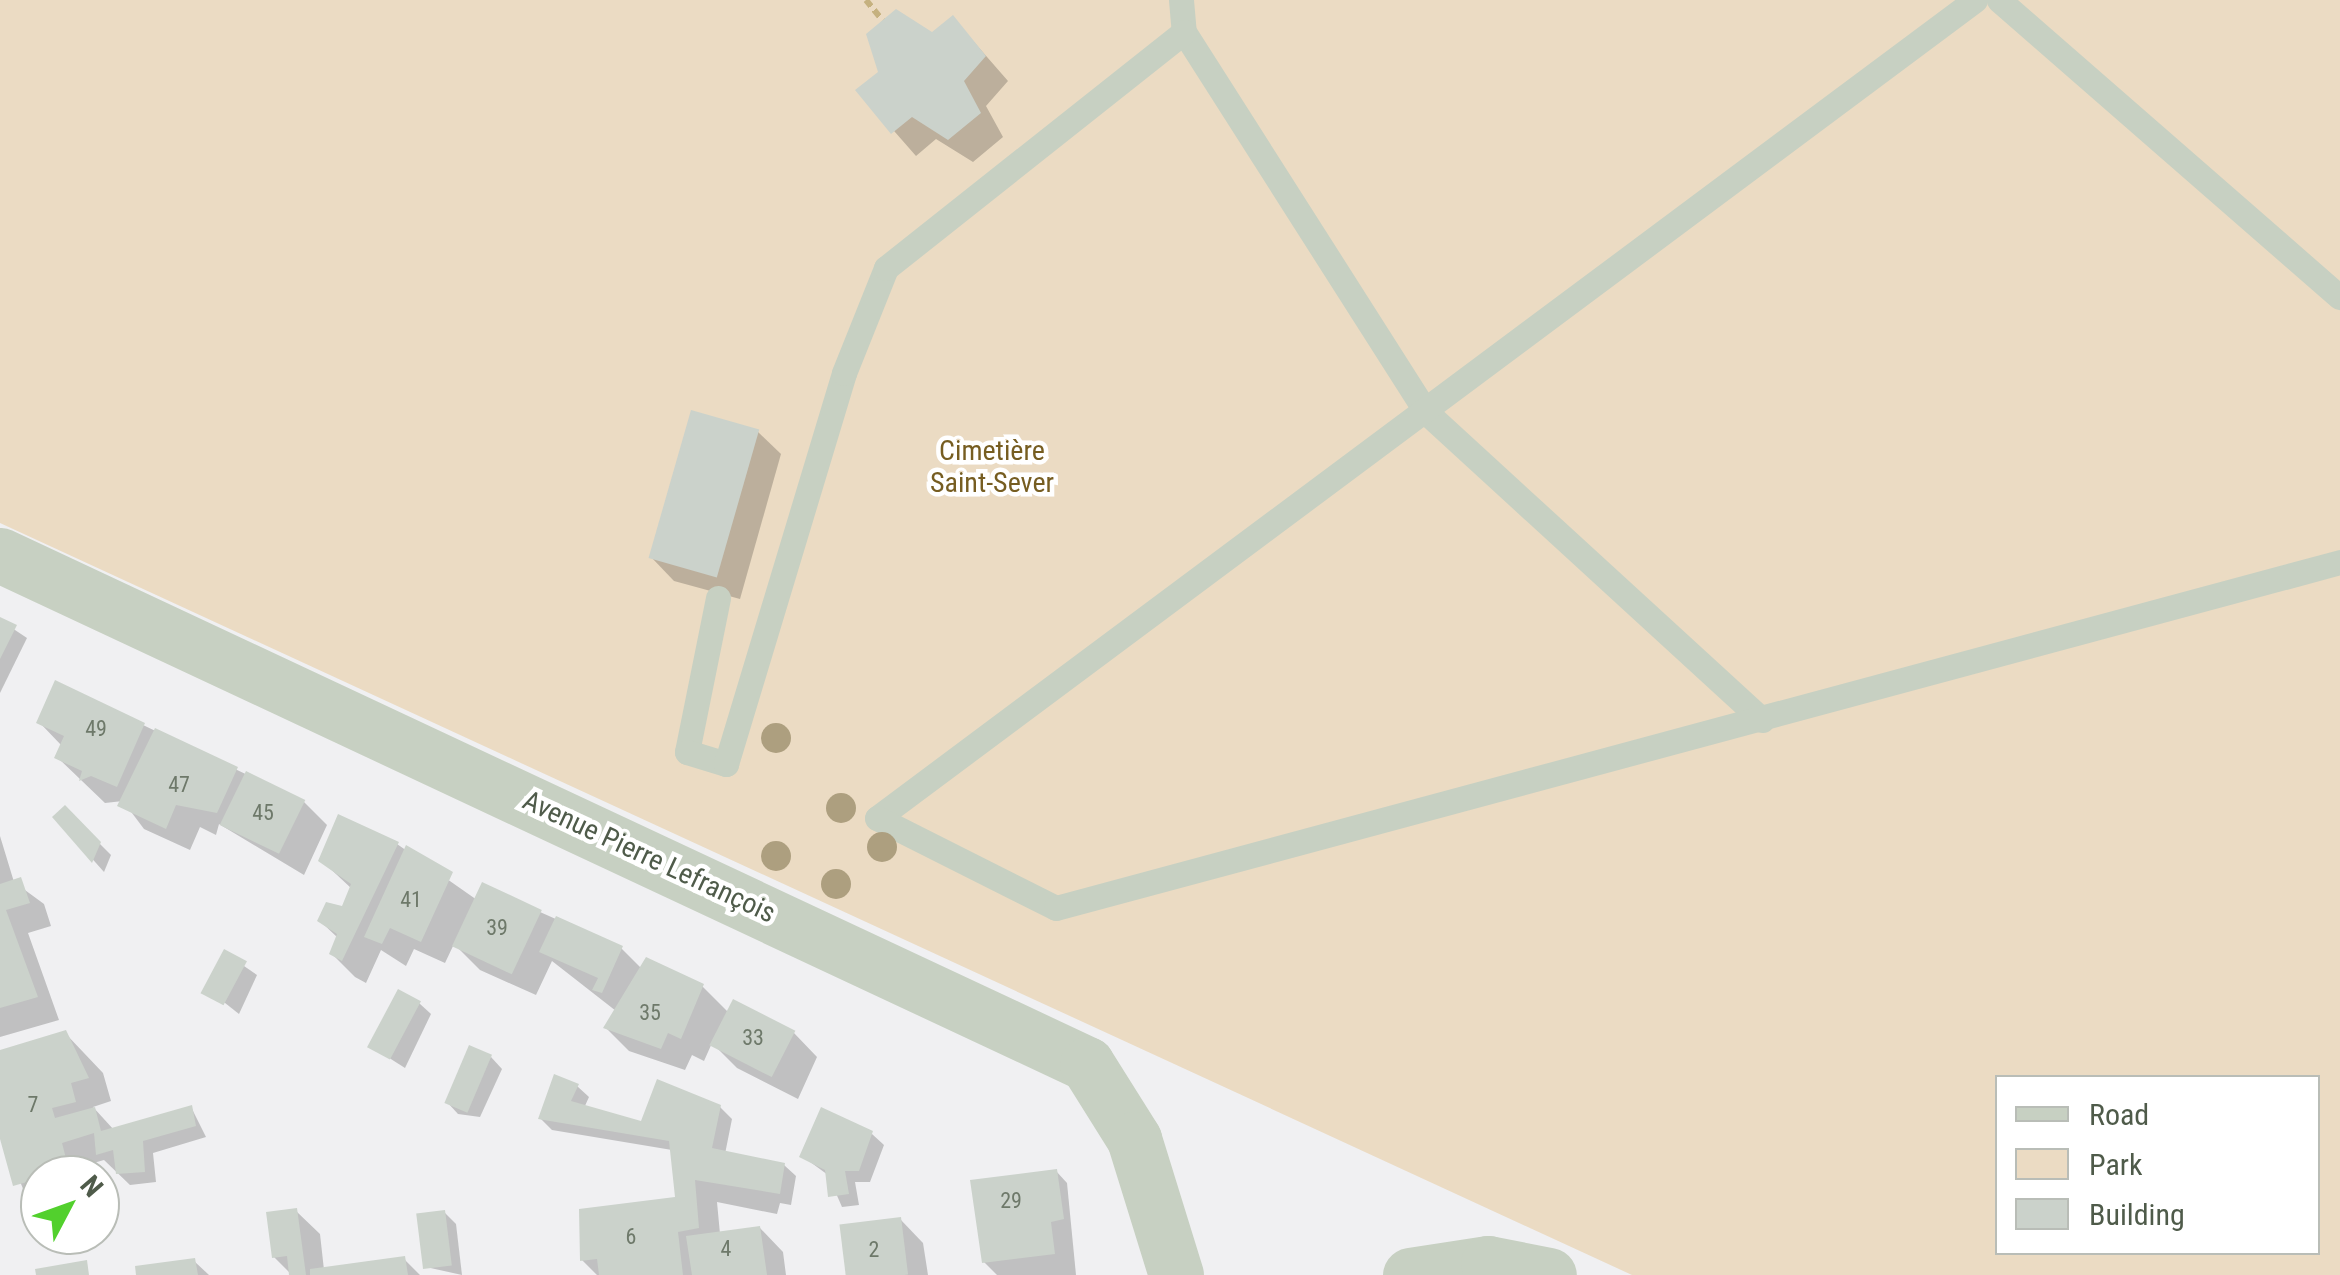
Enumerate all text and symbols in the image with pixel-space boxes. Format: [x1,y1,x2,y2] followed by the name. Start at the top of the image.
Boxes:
[930,434,1054,500] park label: Cimetière Saint-Sever
[85,716,107,742] house number: 49
[168,772,190,798] house number: 47
[517,784,781,930] street label: Avenue Pierre Lefrançois
[252,800,274,826] house number: 45
[400,887,422,913] house number: 41
[486,915,508,941] house number: 39
[639,1000,661,1026] house number: 35
[742,1025,764,1051] house number: 33
[1995,1075,2320,1255] legend
[28,1092,38,1118] house number: 7
[2089,1097,2149,1132] text: Road
[2089,1147,2143,1182] text: Park
[20,1155,120,1255] north arrow
[73,1169,110,1204] text: N
[1000,1188,1022,1214] house number: 29
[2089,1197,2185,1232] text: Building
[626,1224,636,1250] house number: 6
[721,1236,731,1262] house number: 4
[869,1237,879,1263] house number: 2

